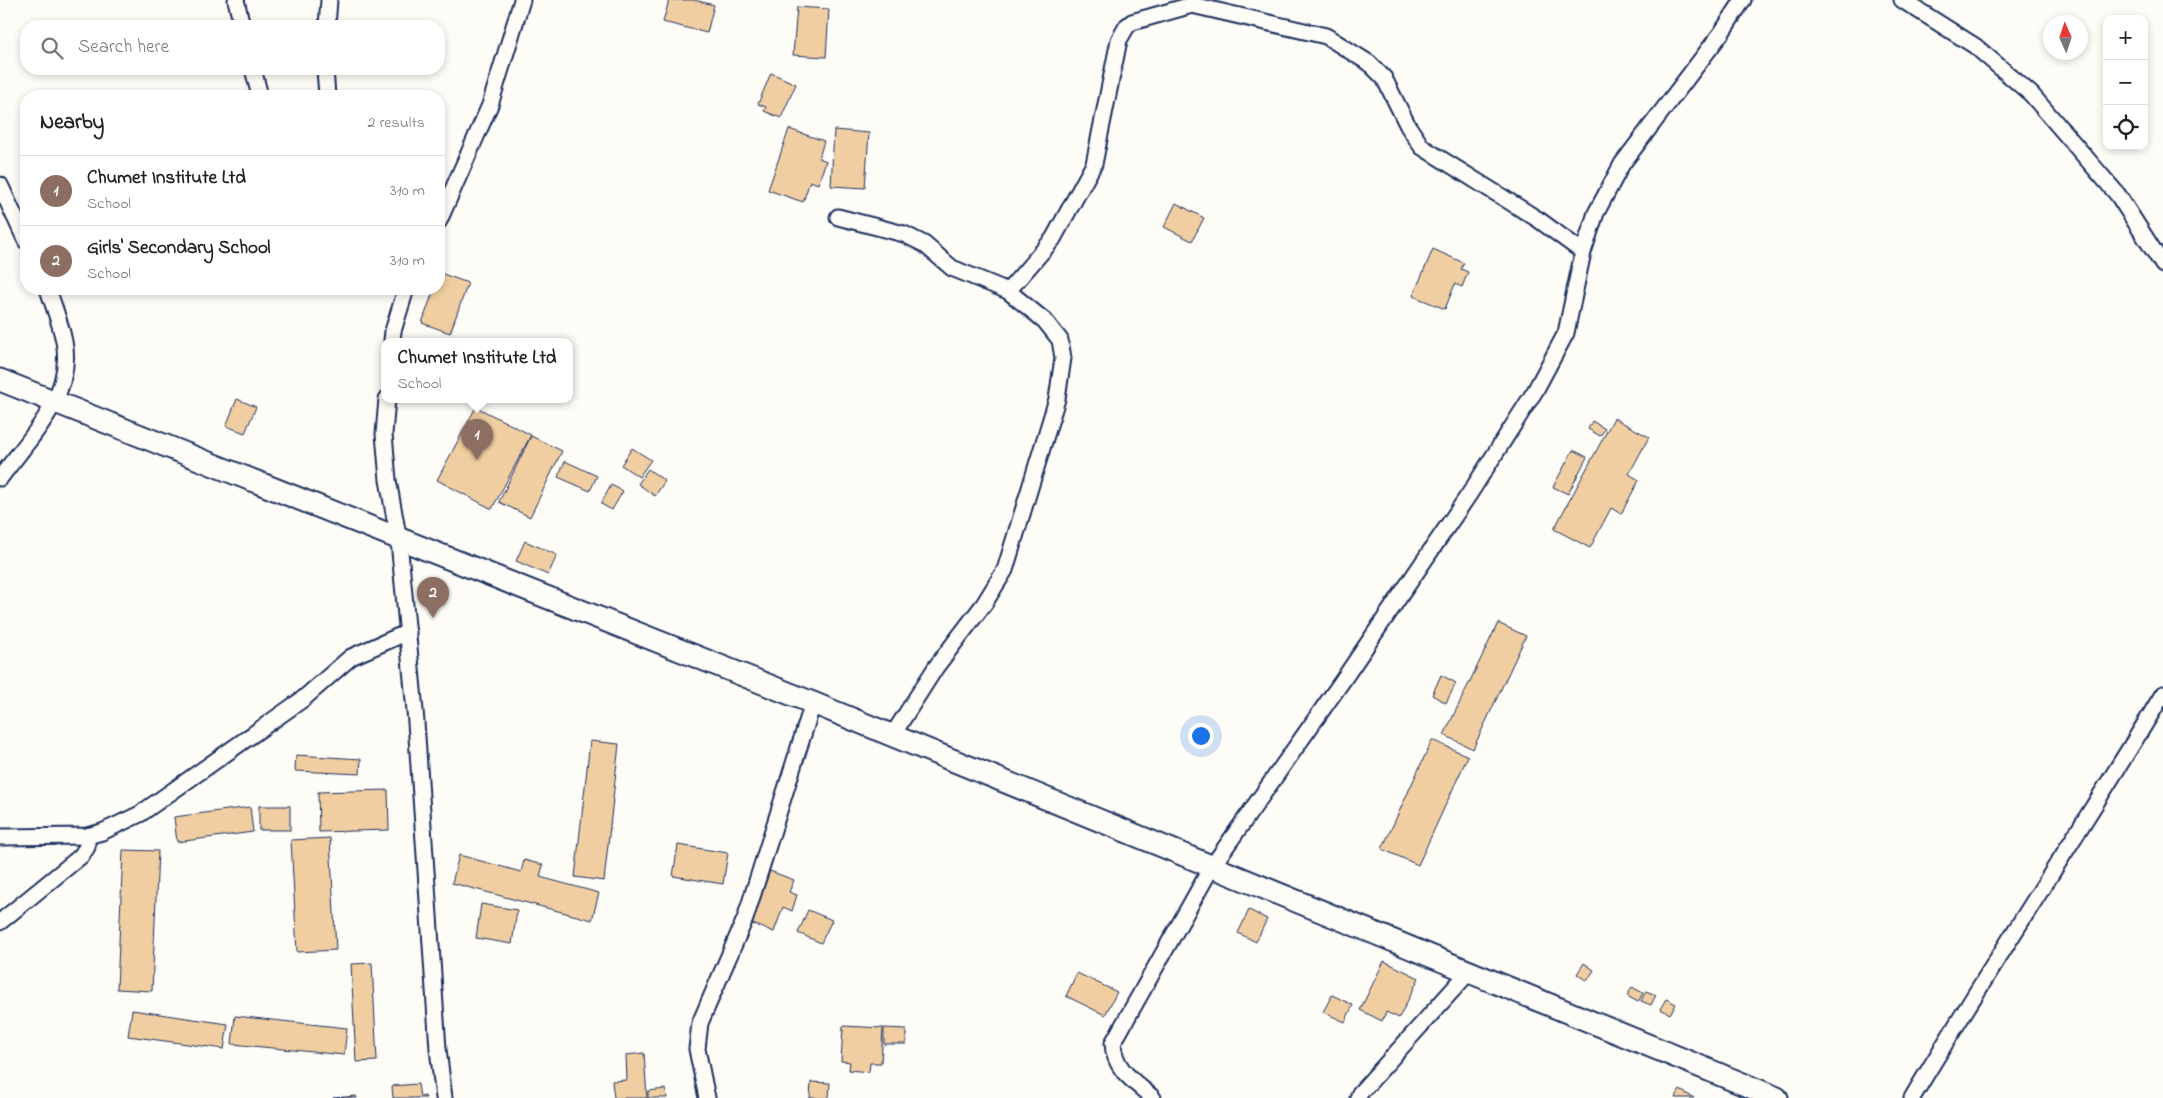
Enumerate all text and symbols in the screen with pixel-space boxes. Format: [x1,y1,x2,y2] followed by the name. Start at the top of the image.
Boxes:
[2043,15,2088,60] north arrow
[2103,15,2148,150] map controls
[2103,15,2148,60] button: +
[20,20,445,75] search box
[38,34,66,62] icon: search
[78,34,169,61] text: Search here
[2103,60,2148,105] button: −
[2103,105,2148,150] button: locate
[40,108,104,138] text: Nearby
[367,111,425,135] text: 2 results
[87,165,246,192] text: Chumet Institute Ltd
[53,179,59,203] text: 1
[390,179,425,203] text: 310 m
[87,192,131,216] text: School
[87,235,270,262] text: Girls' Secondary School
[52,249,60,273] text: 2
[390,249,425,273] text: 310 m
[87,262,131,286] text: School
[381,338,573,403] popup
[398,345,556,372] text: Chumet Institute Ltd
[398,372,441,396] text: School
[461,419,493,460] pin: 1
[417,577,449,618] pin: 2
[1188,723,1214,749] your location

